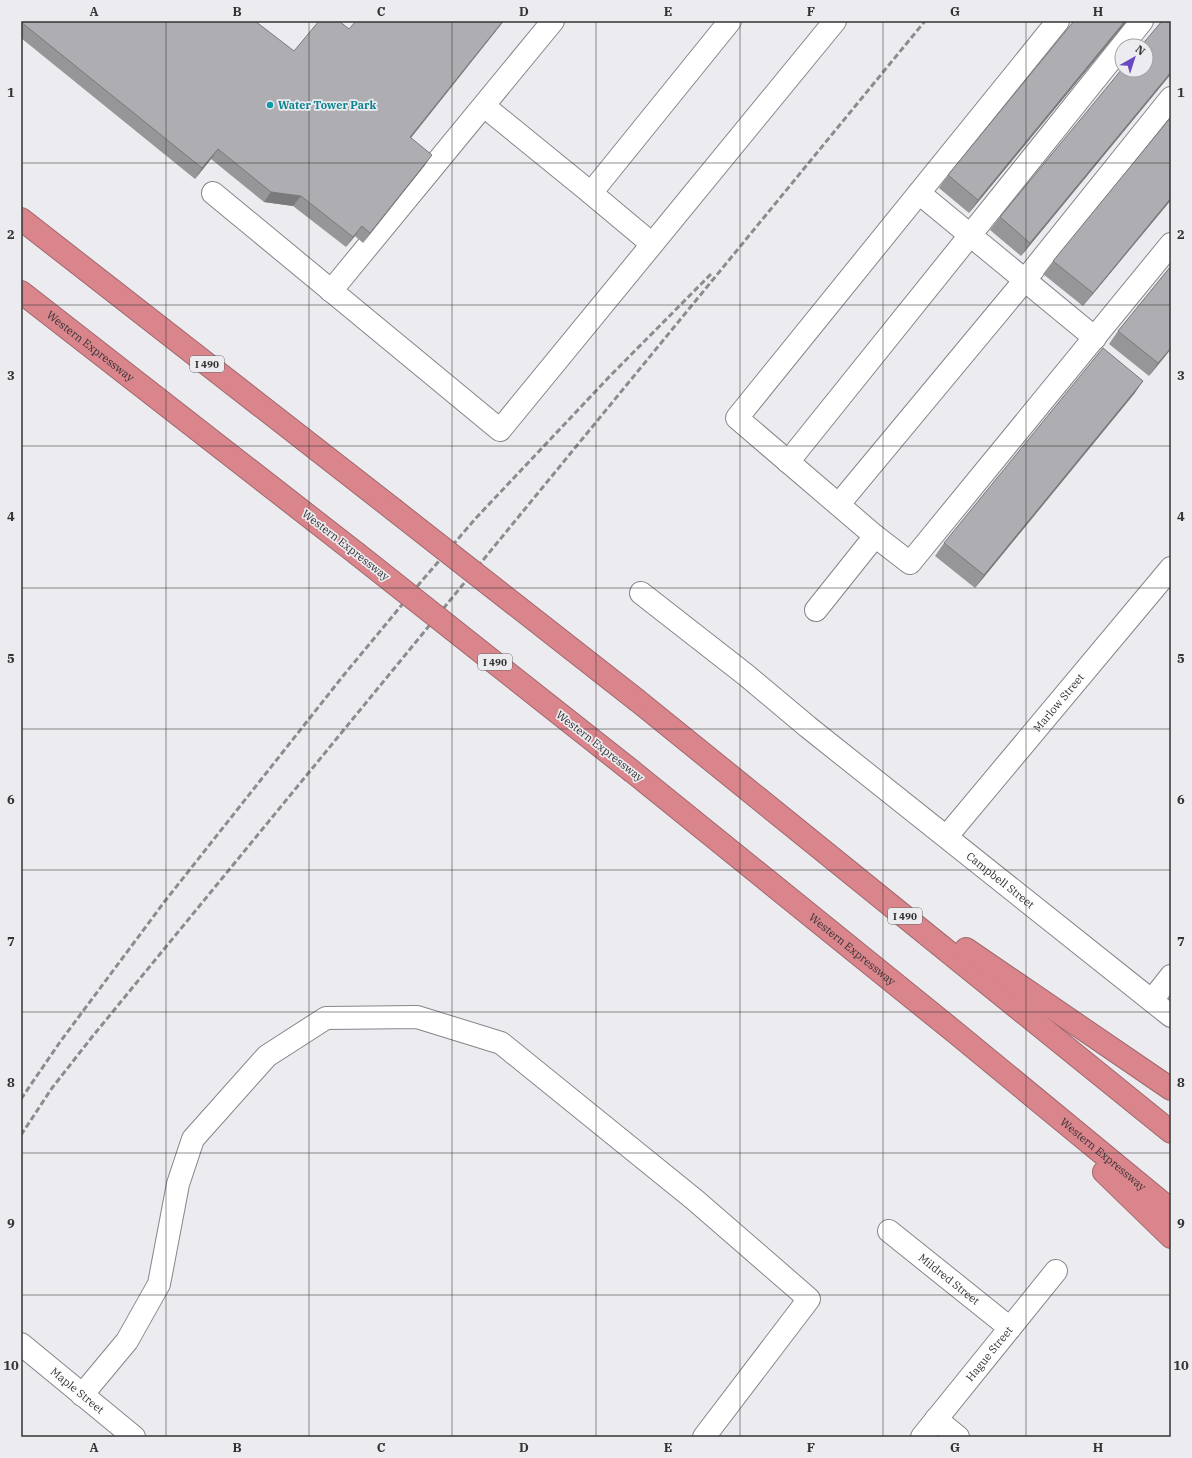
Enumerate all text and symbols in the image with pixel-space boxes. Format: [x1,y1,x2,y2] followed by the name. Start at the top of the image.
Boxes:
[89,3,99,20] text: A
[232,3,242,20] text: B
[377,3,386,20] text: C
[519,3,529,20] text: D
[664,3,672,20] text: E
[807,3,815,20] text: F
[950,3,960,20] text: G
[1093,3,1104,20] text: H
[1114,38,1154,78] north arrow
[1133,42,1148,59] text: N
[7,84,15,101] text: 1
[1177,84,1185,101] text: 1
[278,98,376,112] place label: Water Tower Park
[265,100,275,110] marker: Water Tower Park
[7,226,15,243] text: 2
[1177,226,1185,243] text: 2
[44,308,137,385] street label: Western Expressway
[190,356,224,372] road number: I 490
[7,367,15,384] text: 3
[1177,367,1185,384] text: 3
[299,506,393,584] street label: Western Expressway
[7,508,15,525] text: 4
[1177,508,1185,525] text: 4
[7,650,15,667] text: 5
[1177,650,1185,667] text: 5
[478,654,512,670] road number: I 490
[1030,670,1087,735] street label: Marlow Street
[553,707,647,785] street label: Western Expressway
[7,791,15,808] text: 6
[1177,791,1185,808] text: 6
[964,849,1037,912] street label: Campbell Street
[888,908,922,924] road number: I 490
[806,910,899,988] street label: Western Expressway
[7,933,15,950] text: 7
[1177,933,1185,950] text: 7
[7,1074,15,1091] text: 8
[1177,1074,1185,1091] text: 8
[1057,1115,1149,1194] street label: Western Expressway
[7,1215,15,1232] text: 9
[1177,1215,1185,1232] text: 9
[916,1251,982,1308] street label: Mildred Street
[963,1323,1016,1384] street label: Hague Street
[3,1357,19,1374] text: 10
[1173,1357,1189,1374] text: 10
[48,1364,107,1417] street label: Maple Street
[89,1439,99,1456] text: A
[232,1439,242,1456] text: B
[377,1439,386,1456] text: C
[519,1439,529,1456] text: D
[664,1439,672,1456] text: E
[807,1439,815,1456] text: F
[950,1439,960,1456] text: G
[1093,1439,1104,1456] text: H

